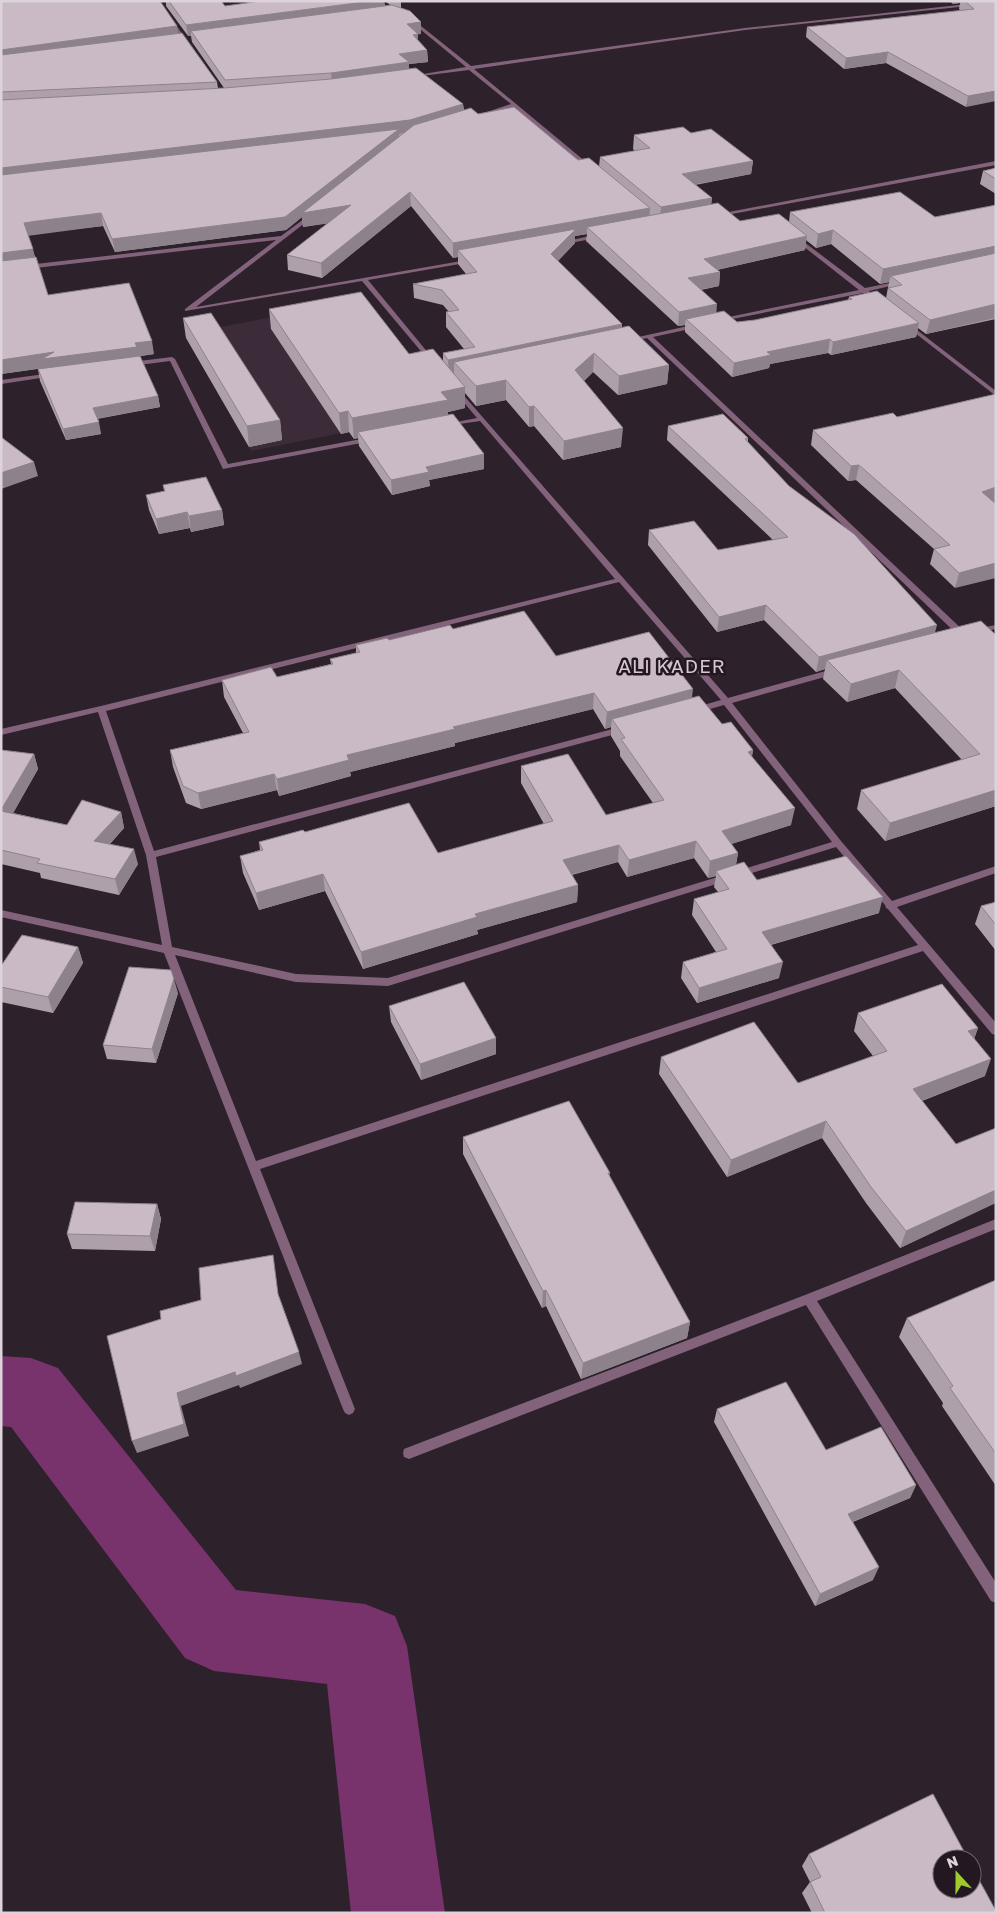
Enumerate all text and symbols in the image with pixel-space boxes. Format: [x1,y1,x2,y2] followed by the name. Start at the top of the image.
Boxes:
[618,654,726,677] district label: ALI KADER
[932,1849,982,1899] north arrow
[944,1852,960,1871] text: N

